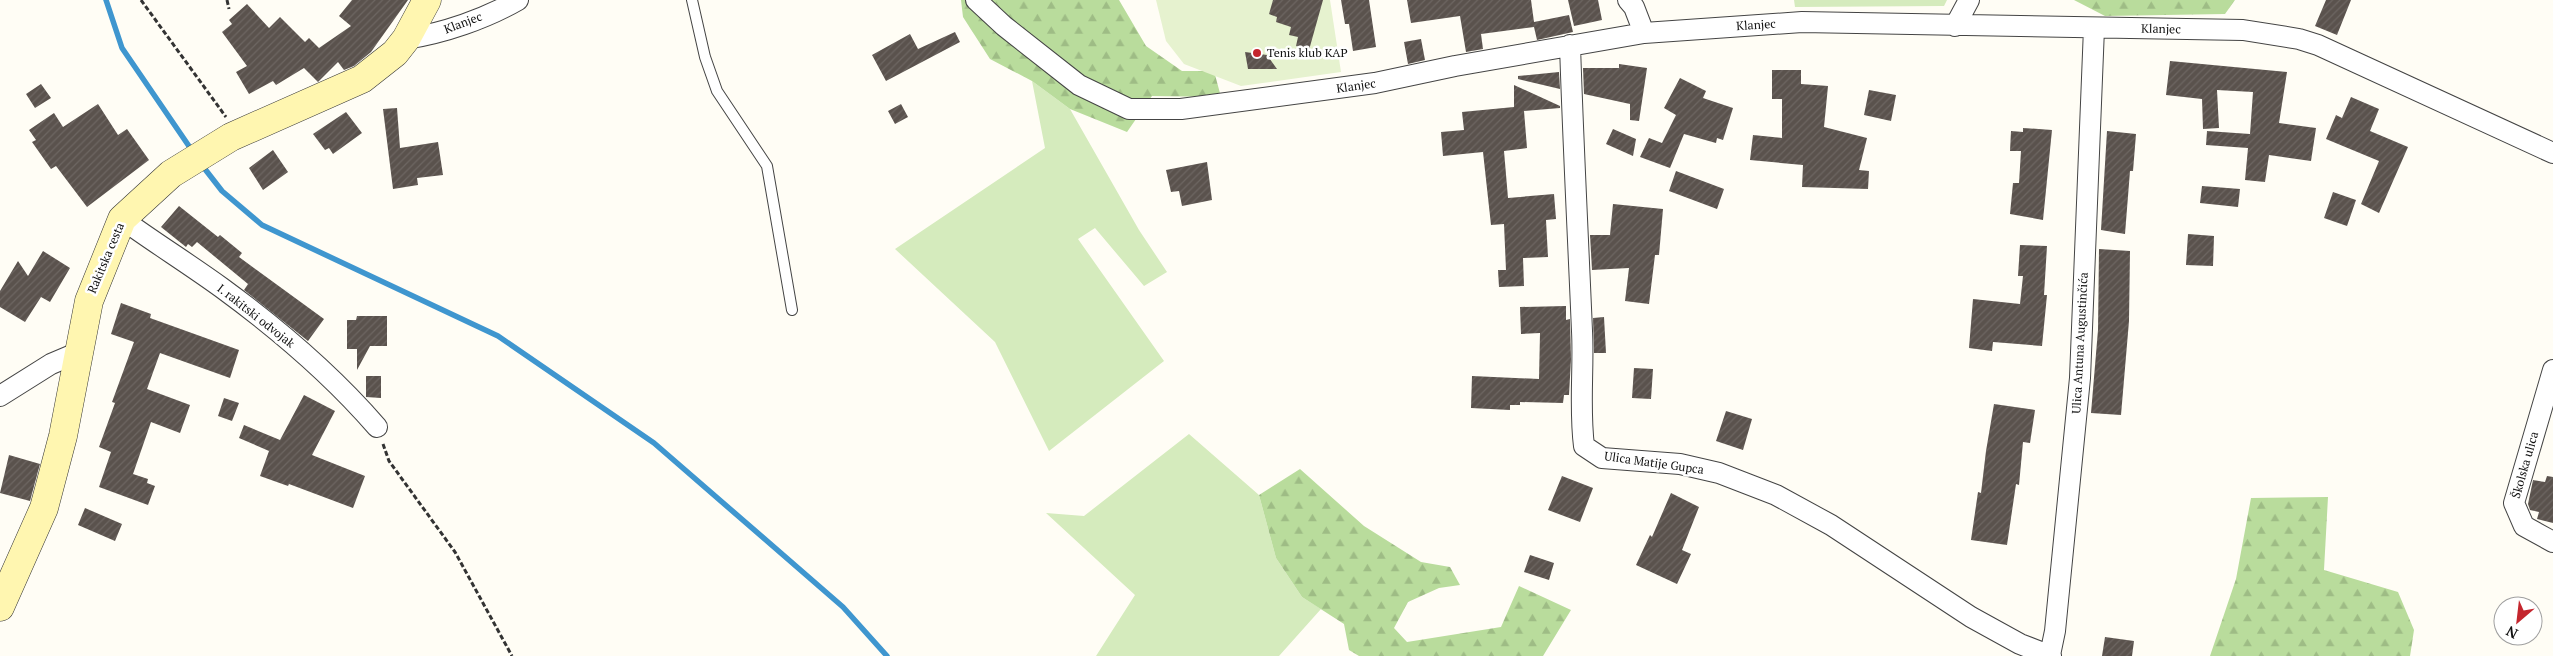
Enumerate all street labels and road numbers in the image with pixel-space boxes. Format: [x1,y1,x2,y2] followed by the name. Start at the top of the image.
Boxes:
[442,8,484,37] street label: Klanjec
[1736,16,1777,33] street label: Klanjec
[2141,21,2181,36] street label: Klanjec
[1335,75,1377,96] street label: Klanjec
[84,220,127,295] street label: Rakitska cesta
[2068,272,2091,414] street label: Ulica Antuna Augustinčića
[215,281,299,351] street label: I. rakitski odvojak
[2508,430,2541,500] street label: Školska ulica
[1603,448,1705,477] street label: Ulica Matije Gupca

